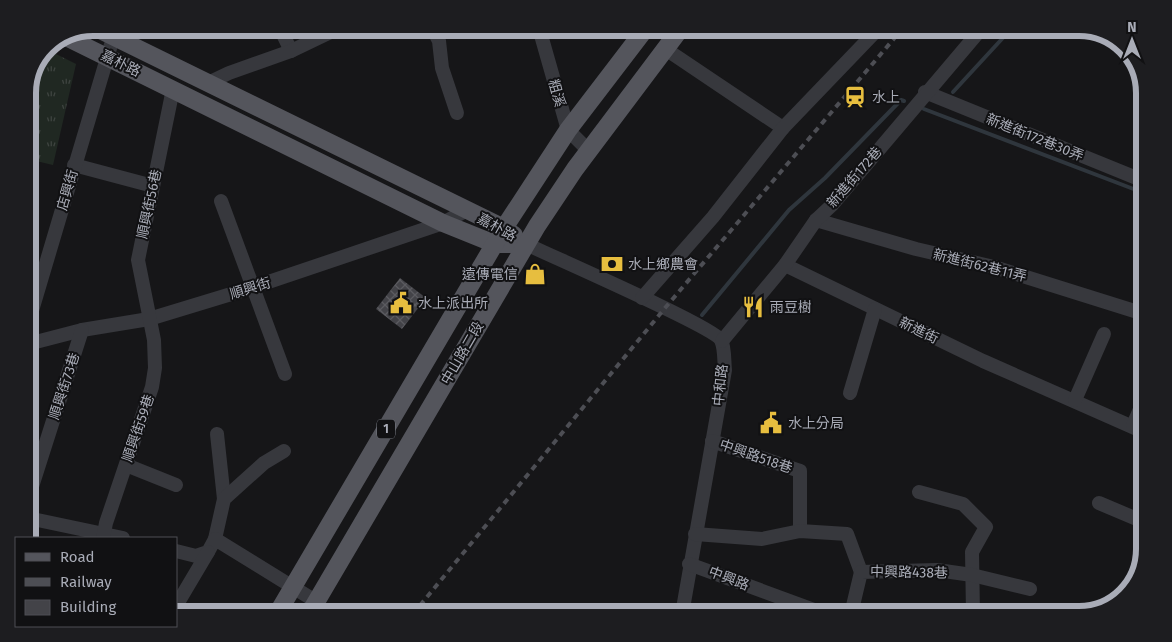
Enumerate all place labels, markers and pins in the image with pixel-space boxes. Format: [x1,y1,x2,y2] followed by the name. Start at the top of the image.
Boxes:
[842,84,868,110] station icon: 水上
[872,89,900,106] place label: 水上
[599,251,625,277] bank icon: 水上鄉農會
[628,256,698,273] place label: 水上鄉農會
[522,261,548,287] shop icon: 遠傳電信
[462,266,518,283] place label: 遠傳電信
[388,290,414,316] public building icon: 水上派出所
[740,294,766,320] restaurant icon: 雨豆樹
[418,295,488,312] place label: 水上派出所
[770,299,812,316] place label: 雨豆樹
[758,410,784,436] public building icon: 水上分局
[788,415,844,432] place label: 水上分局

